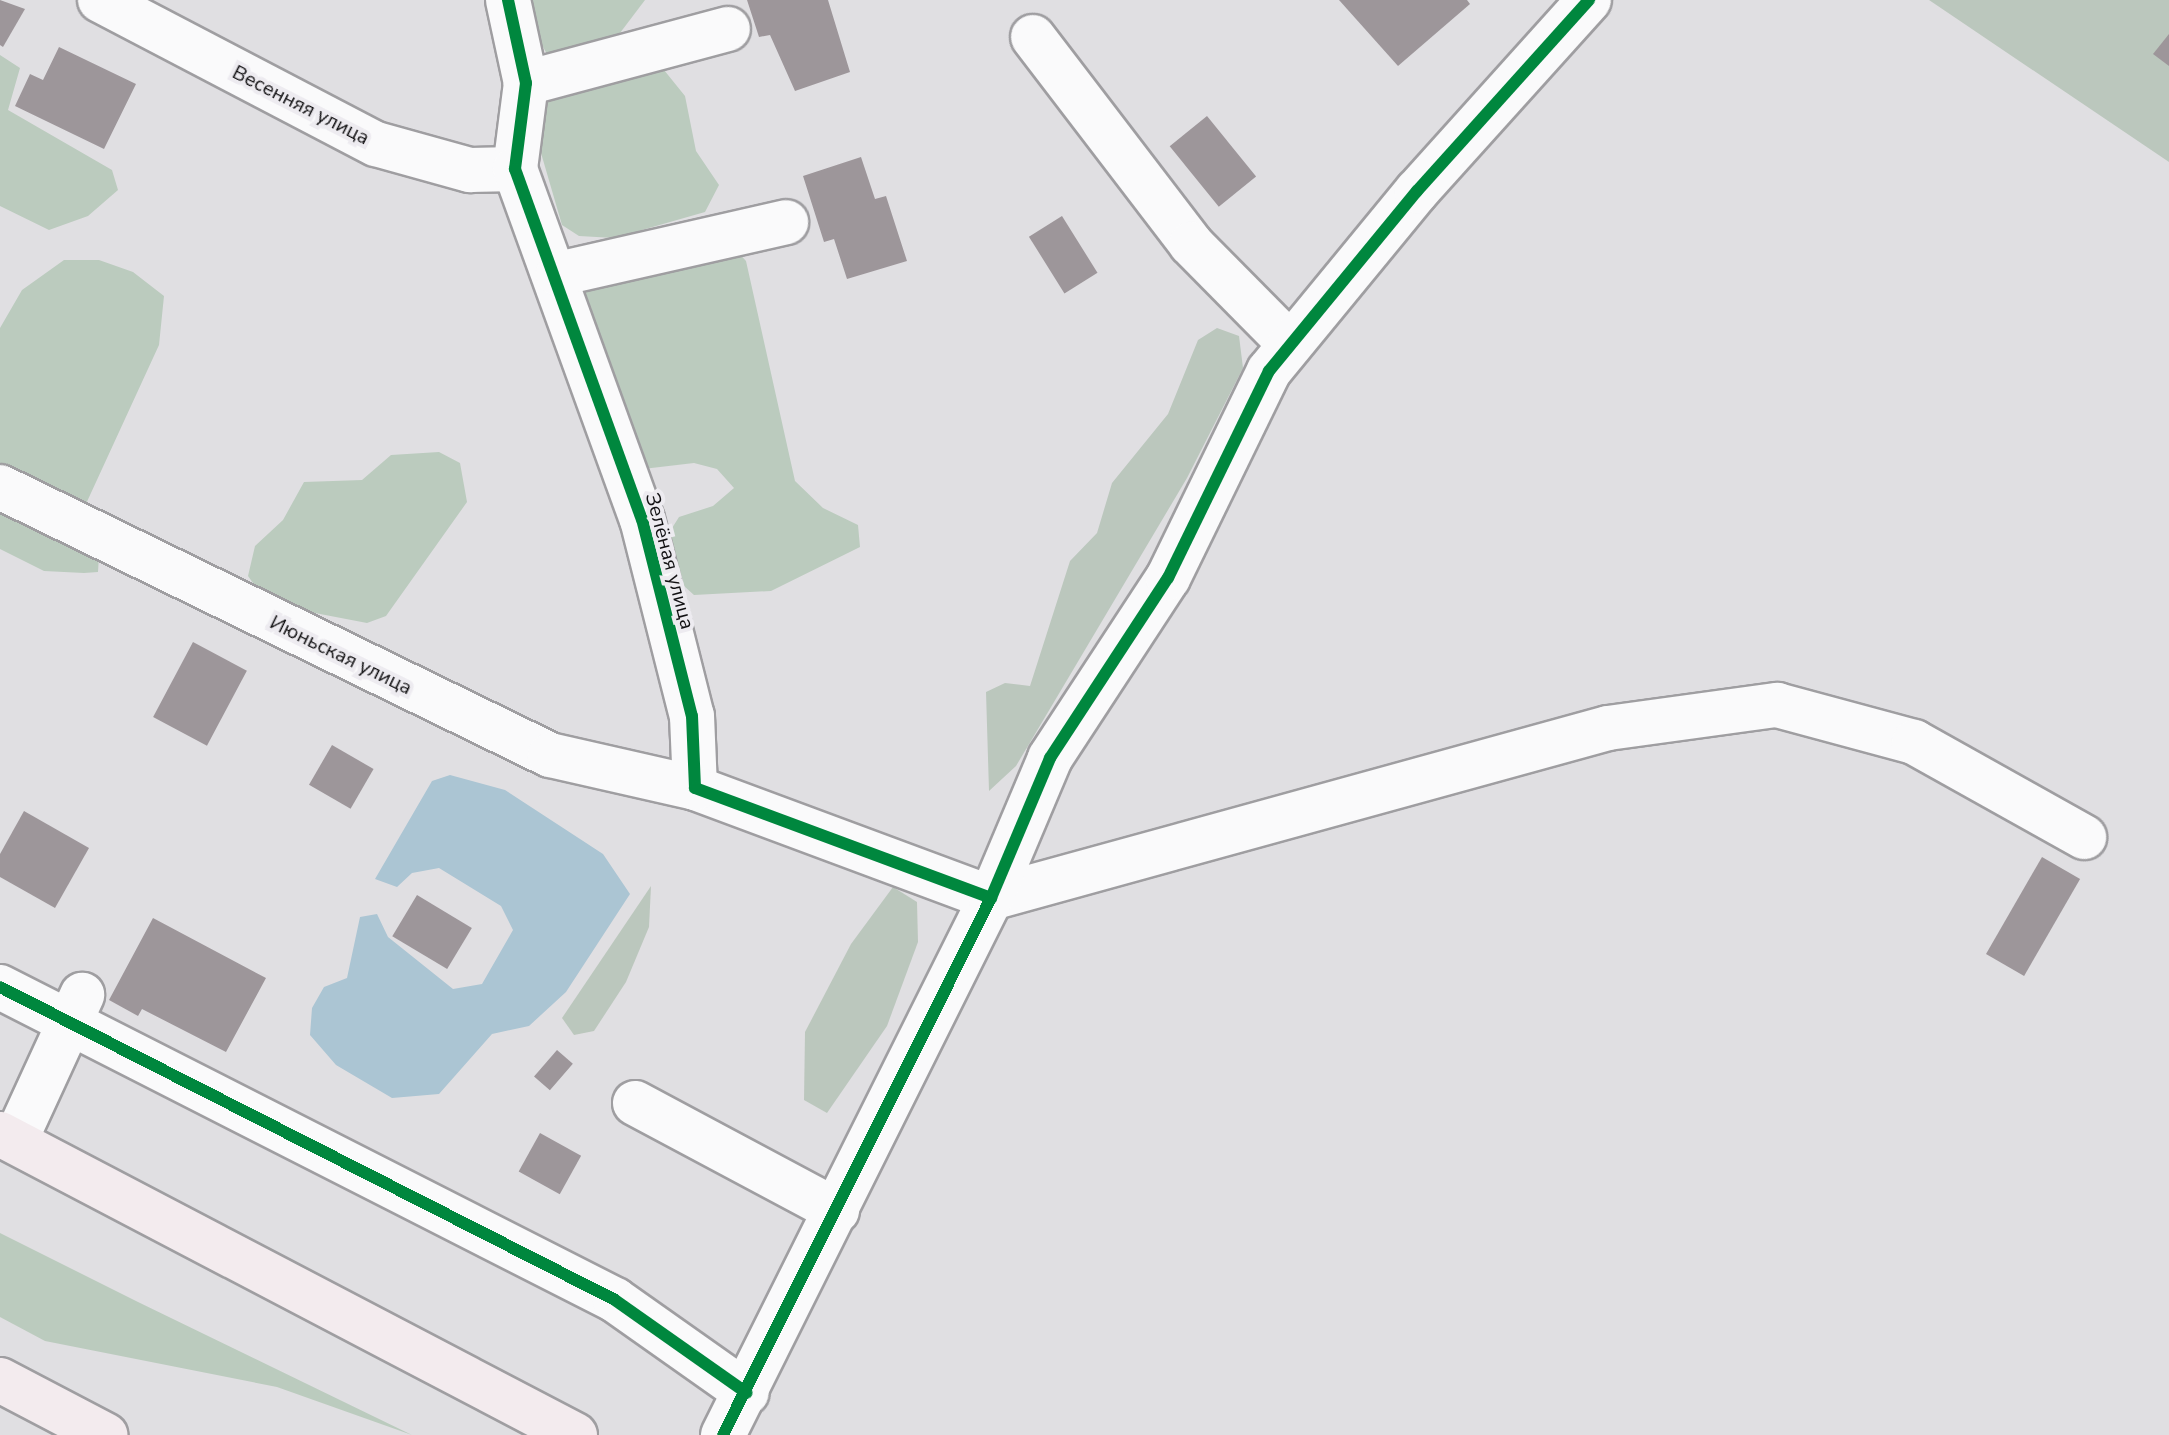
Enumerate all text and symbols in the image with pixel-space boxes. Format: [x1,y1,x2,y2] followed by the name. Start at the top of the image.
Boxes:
[228,60,374,150] street label: Весенняя улица
[640,490,700,632] street label: Зелёная улица
[266,610,416,700] street label: Июньская улица

